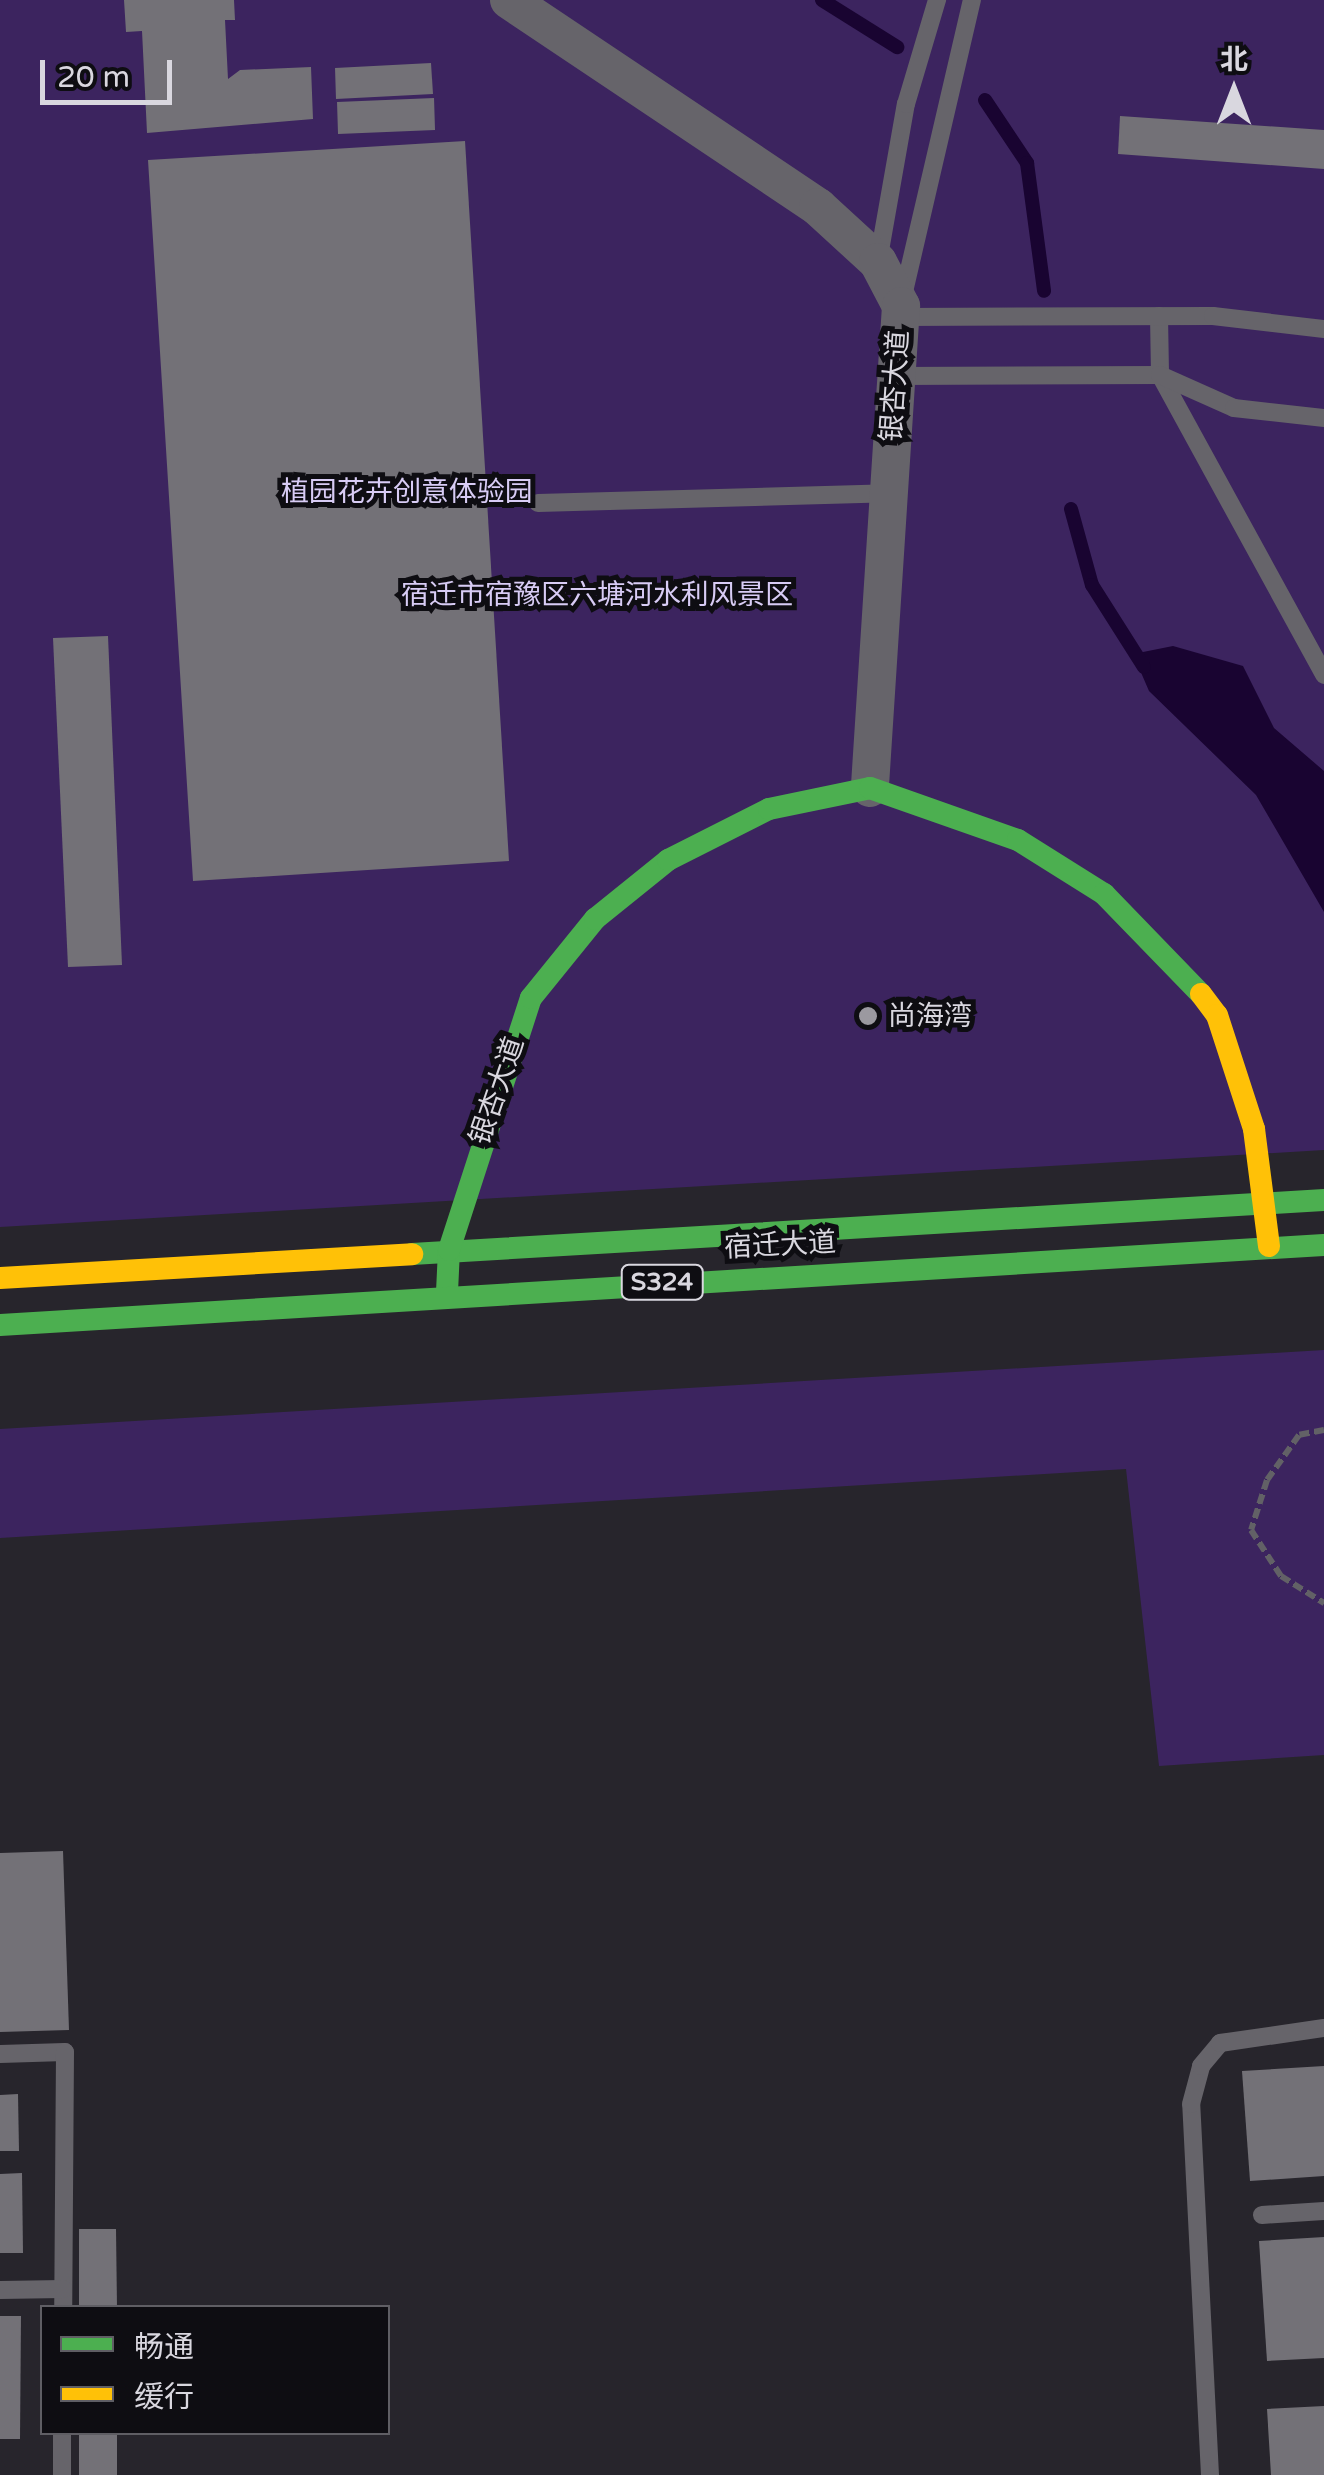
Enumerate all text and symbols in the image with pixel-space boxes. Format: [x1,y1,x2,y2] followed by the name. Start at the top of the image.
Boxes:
[45,40,178,102] scale bar
[1184,40,1284,140] north arrow
[1220,43,1248,77] text: 北
[57,59,130,96] text: 20 m
[874,329,916,443] street label: 银杏大道
[281,475,533,509] park label: 植园花卉创意体验园
[401,578,793,612] park label: 宿迁市宿豫区六塘河水利风景区
[888,999,972,1033] place label: 尚海湾
[857,1005,879,1027] marker: 尚海湾
[463,1033,531,1149] street label: 银杏大道
[723,1225,837,1265] street label: 宿迁大道
[620,1262,704,1302] road number: S324
[40,2305,390,2435] legend
[134,2329,194,2366] text: 畅通
[134,2379,194,2416] text: 缓行

